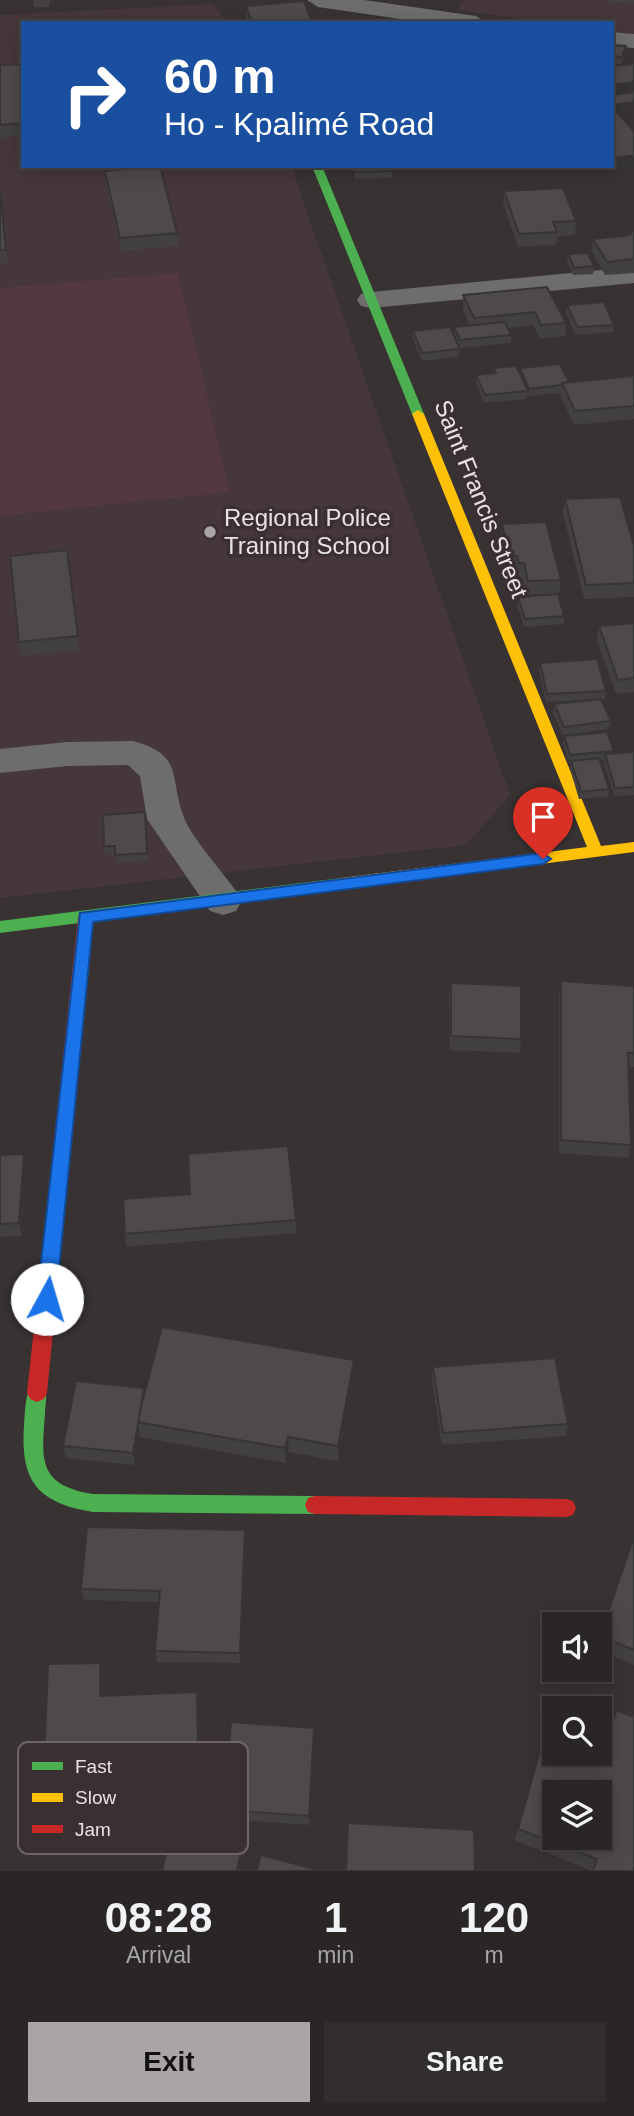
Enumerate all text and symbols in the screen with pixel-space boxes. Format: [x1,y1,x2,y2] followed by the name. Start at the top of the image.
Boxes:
[49,49,140,140] icon: right
[164,49,276,103] text: 60 m
[164,106,434,142] text: Ho - Kpalimé Road
[429,396,534,602] street label: Saint Francis Street
[224,504,391,559] place label: Regional Police Training School
[202,524,218,540] marker: Regional Police Training School
[513,787,573,859] pin
[524,798,562,836] icon: arrive
[10,1262,84,1336] position arrow
[542,1612,612,1850] map controls
[542,1612,612,1682] button: sound
[542,1696,612,1766] button: search
[18,1742,248,1854] legend
[75,1756,113,1777] text: Fast
[542,1780,612,1850] button: layers
[75,1787,116,1808] text: Slow
[75,1819,111,1840] text: Jam
[105,1894,212,1941] text: 08:28
[324,1894,347,1941] text: 1
[459,1894,529,1941] text: 120
[126,1942,191,1968] text: Arrival
[317,1942,354,1968] text: min
[485,1942,504,1968] text: m
[28,2022,310,2102] button: Exit
[324,2022,606,2102] button: Share

